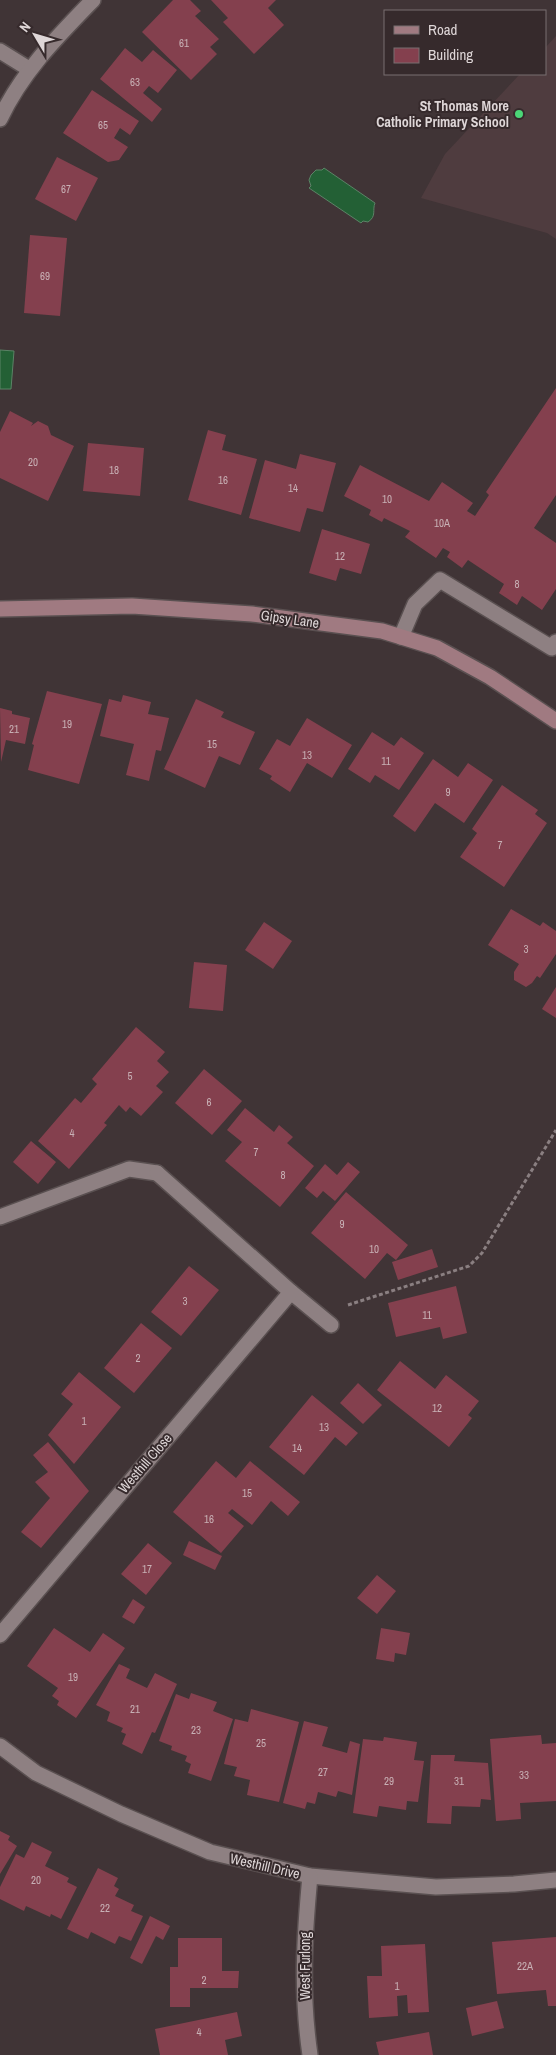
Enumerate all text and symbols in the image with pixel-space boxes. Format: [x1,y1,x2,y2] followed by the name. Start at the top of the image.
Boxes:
[10,10,60,60] north arrow
[384,10,546,75] legend
[15,18,34,36] text: N
[428,19,457,40] text: Road
[179,36,189,50] house number: 61
[428,44,473,65] text: Building
[130,75,140,89] house number: 63
[376,97,509,131] place label: St Thomas More Catholic Primary School
[513,108,525,120] marker: St Thomas More Catholic Primary School
[98,118,108,132] house number: 65
[61,182,71,196] house number: 67
[40,269,50,283] house number: 69
[28,455,38,469] house number: 20
[109,463,119,477] house number: 18
[218,473,228,487] house number: 16
[288,481,298,495] house number: 14
[382,492,392,506] house number: 10
[434,516,451,530] house number: 10A
[335,549,345,563] house number: 12
[514,577,520,591] house number: 8
[260,606,320,632] street label: Gipsy Lane
[62,717,72,731] house number: 19
[9,722,19,736] house number: 21
[207,737,217,751] house number: 15
[302,748,312,762] house number: 13
[381,754,391,768] house number: 11
[445,785,451,799] house number: 9
[497,838,503,852] house number: 7
[523,942,529,956] house number: 3
[127,1069,133,1083] house number: 5
[206,1095,212,1109] house number: 6
[69,1126,75,1140] house number: 4
[253,1145,259,1159] house number: 7
[280,1168,286,1182] house number: 8
[339,1217,345,1231] house number: 9
[369,1242,379,1256] house number: 10
[182,1294,188,1308] house number: 3
[422,1308,432,1322] house number: 11
[135,1351,141,1365] house number: 2
[432,1401,442,1415] house number: 12
[81,1414,87,1428] house number: 1
[319,1420,329,1434] house number: 13
[114,1429,176,1497] street label: Westhill Close
[292,1441,302,1455] house number: 14
[242,1486,252,1500] house number: 15
[204,1512,214,1526] house number: 16
[142,1562,152,1576] house number: 17
[68,1670,78,1684] house number: 19
[130,1702,140,1716] house number: 21
[191,1723,201,1737] house number: 23
[256,1736,266,1750] house number: 25
[318,1765,328,1779] house number: 27
[519,1768,529,1782] house number: 33
[384,1774,394,1788] house number: 29
[454,1774,464,1788] house number: 31
[228,1849,302,1883] street label: Westhill Drive
[31,1873,41,1887] house number: 20
[100,1901,110,1915] house number: 22
[296,1931,314,2000] street label: West Furlong
[517,1959,534,1973] house number: 22A
[201,1973,207,1987] house number: 2
[394,1979,400,1993] house number: 1
[196,2025,202,2039] house number: 4

